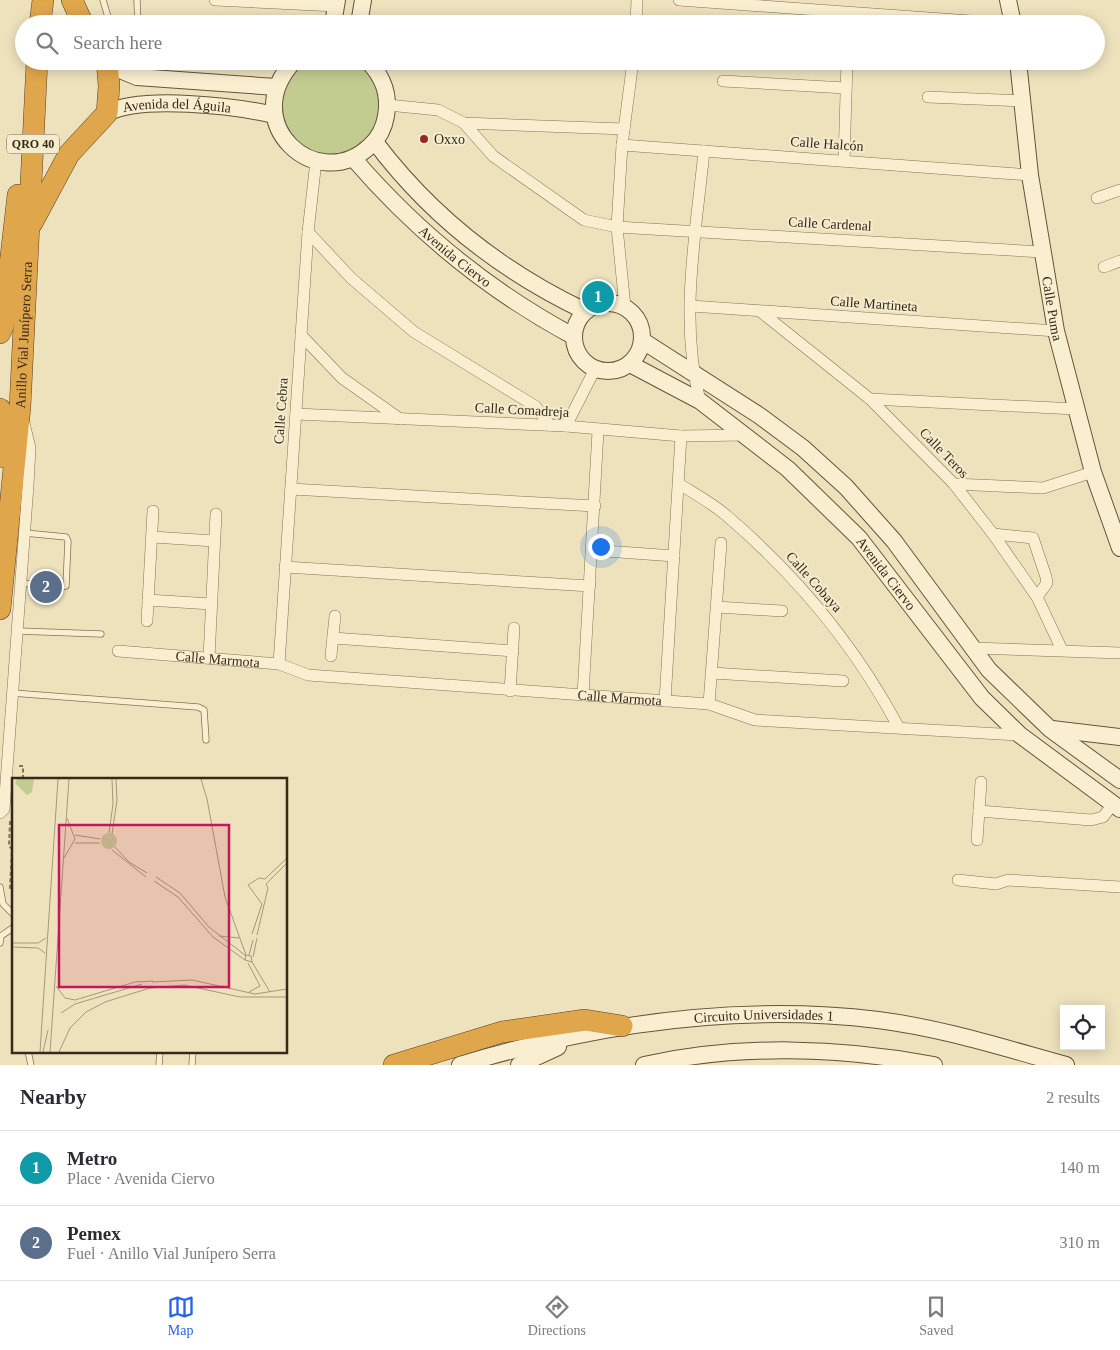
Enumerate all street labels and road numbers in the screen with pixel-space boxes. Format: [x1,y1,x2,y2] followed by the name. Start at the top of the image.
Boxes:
[121,96,233,115] street label: Avenida del Águila
[7,134,59,154] road number: QRO 40
[790,134,864,154] street label: Calle Halcón
[788,214,872,234] street label: Calle Cardenal
[416,223,494,290] street label: Avenida Ciervo
[12,260,35,409] street label: Anillo Vial Junípero Serra
[1040,275,1066,343] street label: Calle Puma
[830,293,919,315] street label: Calle Martineta
[271,377,291,445] street label: Calle Cebra
[474,400,570,420] street label: Calle Comadreja
[916,425,972,481] street label: Calle Teros
[853,534,919,613] street label: Avenida Ciervo
[783,549,845,616] street label: Calle Cobaya
[175,648,261,670] street label: Calle Marmota
[577,687,663,708] street label: Calle Marmota
[693,1007,834,1025] street label: Circuito Universidades 1

